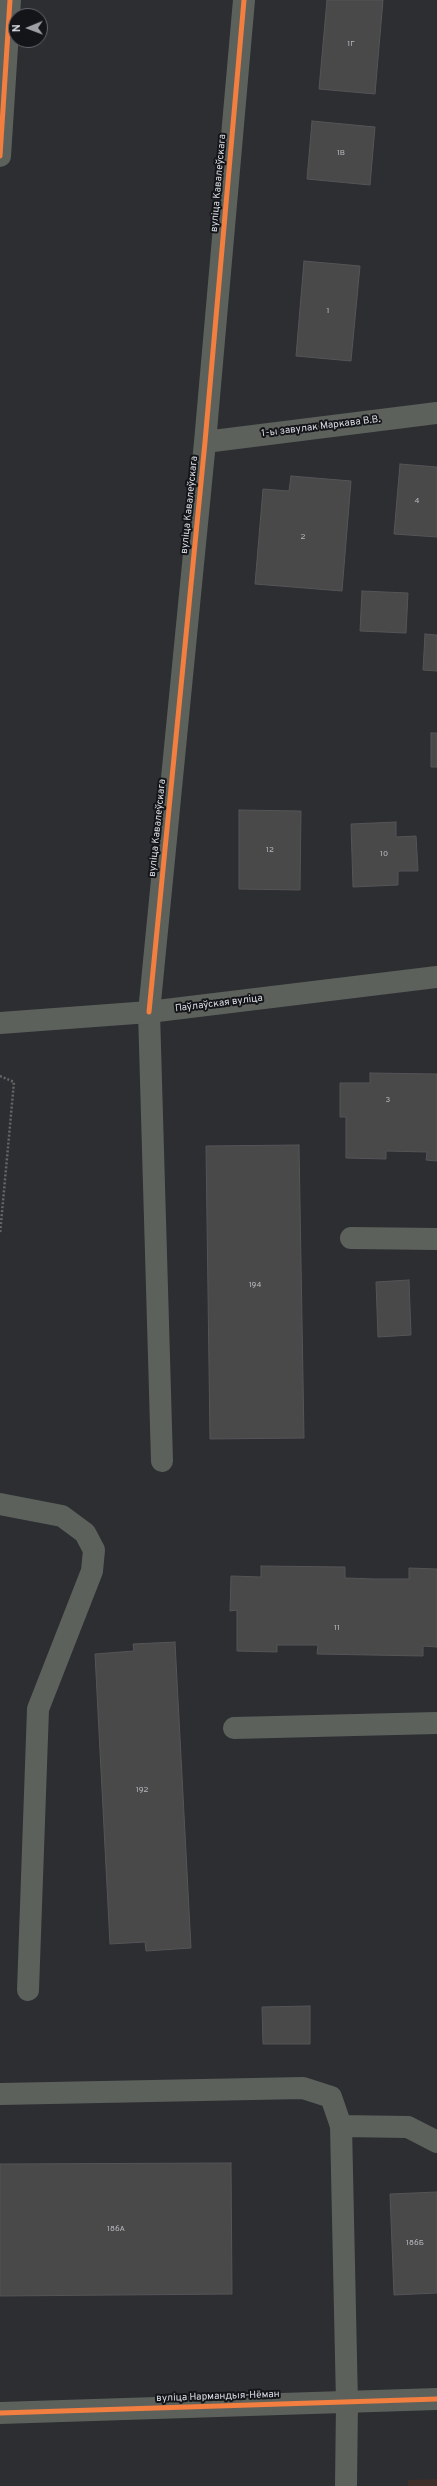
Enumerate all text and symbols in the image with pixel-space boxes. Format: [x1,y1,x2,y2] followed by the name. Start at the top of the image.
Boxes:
[8,8,48,48] north arrow
[10,24,24,32] text: N
[347,39,355,49] house number: 1Г
[209,133,229,233] street label: вуліца Кавалеўскага
[337,148,345,158] house number: 1В
[327,306,329,316] house number: 1
[261,414,381,440] street label: 1-ы завулак Маркава В.В.
[179,455,201,555] street label: вуліца Кавалеўскага
[415,496,419,506] house number: 4
[301,532,305,542] house number: 2
[147,778,169,878] street label: вуліца Кавалеўскага
[266,845,274,855] house number: 12
[380,849,388,859] house number: 10
[175,993,263,1015] street label: Паўлаўская вуліца
[386,1095,390,1105] house number: 3
[249,1280,261,1290] house number: 194
[334,1623,340,1633] house number: 11
[136,1785,148,1795] house number: 192
[107,2224,125,2234] house number: 186А
[406,2238,424,2248] house number: 186Б
[156,2389,280,2405] street label: вуліца Нармандыя-Нёман

